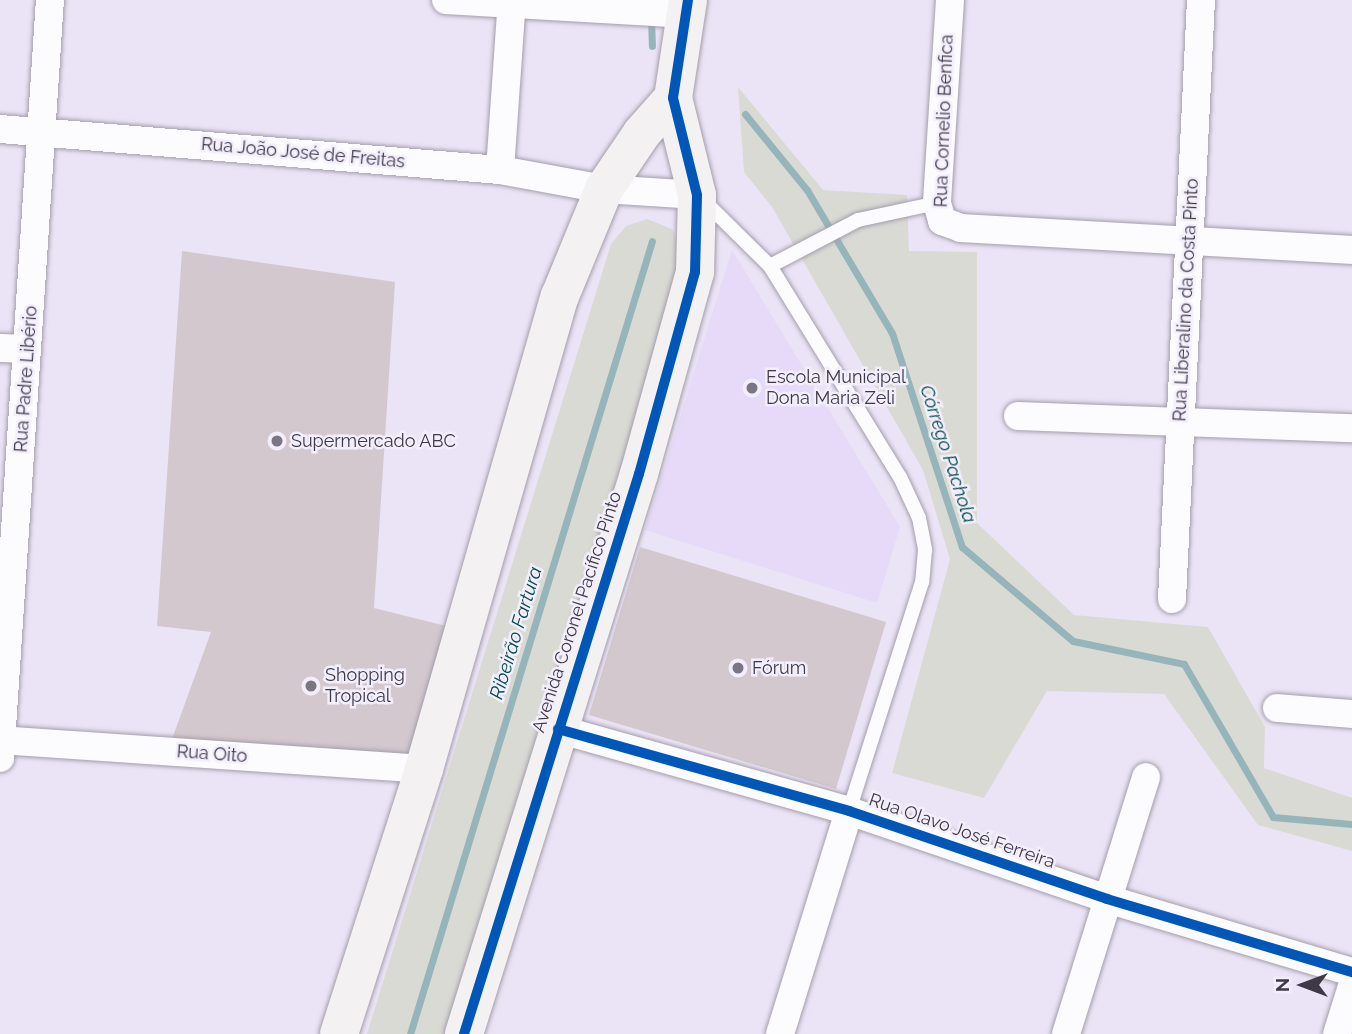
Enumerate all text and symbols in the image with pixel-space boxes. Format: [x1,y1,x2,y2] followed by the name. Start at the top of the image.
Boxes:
[930,34,958,208] street label: Rua Cornelio Benfica
[200,133,406,173] street label: Rua João José de Freitas
[1169,178,1203,422] street label: Rua Liberalino da Costa Pinto
[10,305,42,453] street label: Rua Padre Libério
[766,367,906,410] place label: Escola Municipal Dona Maria Zeli
[744,380,760,396] marker: Escola Municipal Dona Maria Zeli
[915,382,981,526] water label: Córrego Pachola
[291,430,456,452] place label: Supermercado ABC
[269,433,285,449] marker: Supermercado ABC
[528,488,626,736] street label: Avenida Coronel Pacífico Pinto
[485,564,547,702] water label: Ribeirão Fartura
[752,657,806,679] place label: Fórum
[730,660,746,676] marker: Fórum
[325,665,405,708] place label: Shopping Tropical
[303,678,319,694] marker: Shopping Tropical
[176,741,248,767] street label: Rua Oito
[866,789,1058,873] street label: Rua Olavo José Ferreira
[1268,950,1338,1020] north arrow
[1271,978,1293,992] text: N

